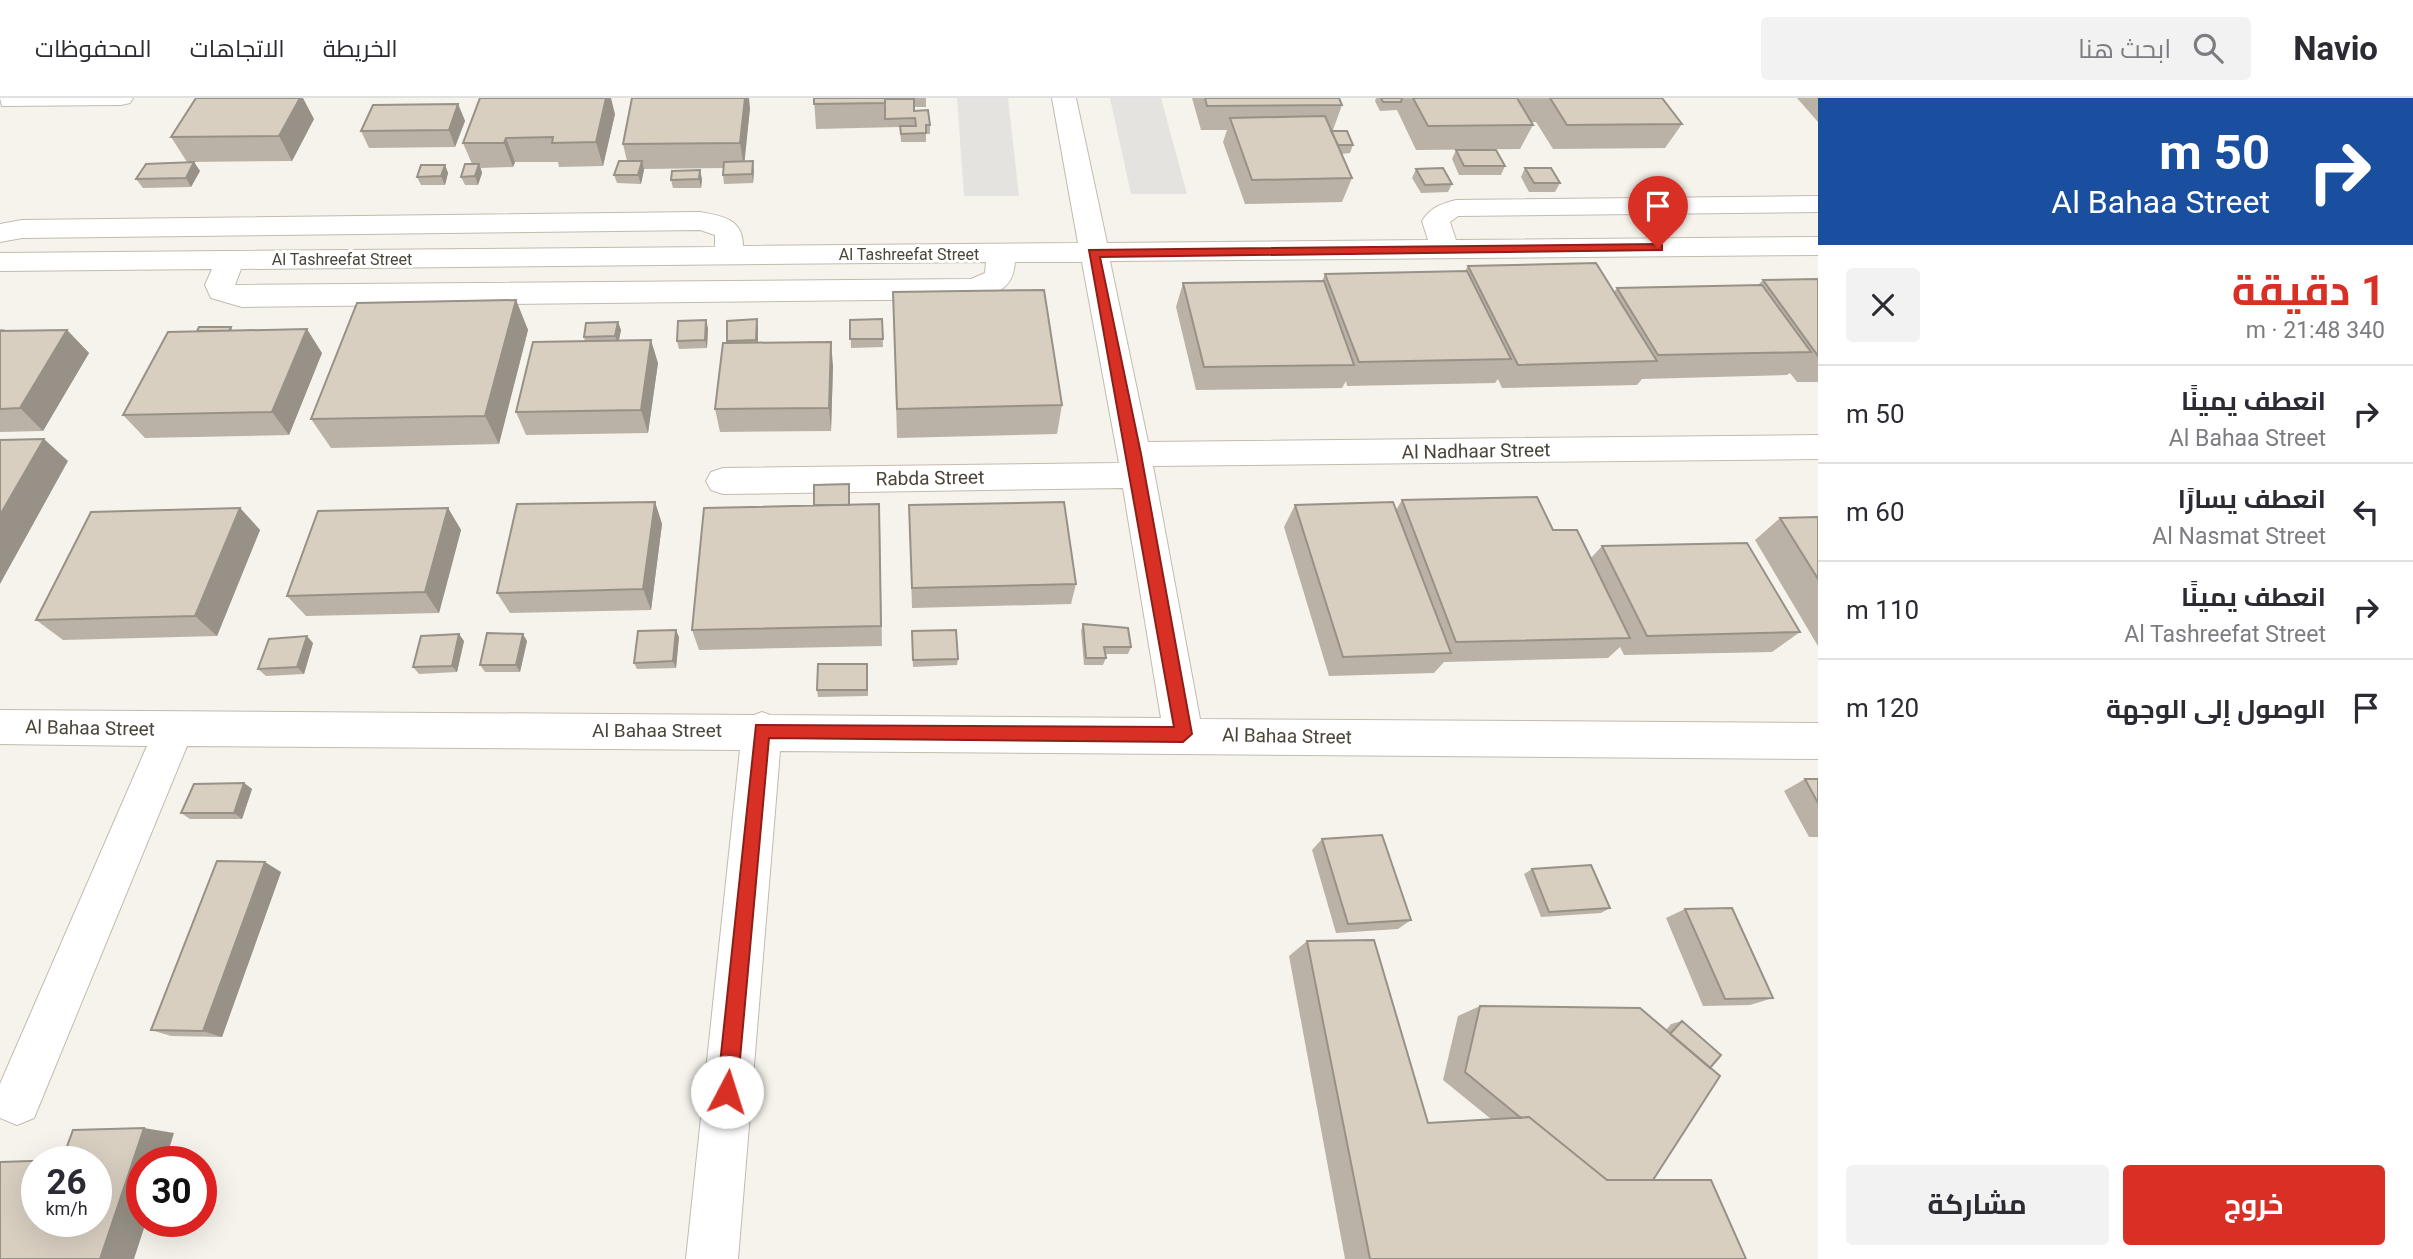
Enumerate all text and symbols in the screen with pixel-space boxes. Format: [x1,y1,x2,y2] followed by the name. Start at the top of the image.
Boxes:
[1761,17,2251,80] search box
[2189,29,2227,67] icon: search
[2293,29,2378,68] text: Navio
[2078,34,2171,64] text: ابحث هنا
[35,35,152,63] text: المحفوظات
[190,35,285,63] text: الاتجاهات
[323,35,398,63] text: الخريطة
[2159,124,2270,181] text: 50 m
[2294,126,2385,217] icon: right
[1628,176,1688,248] pin
[2051,183,2270,221] text: Al Bahaa Street
[1639,187,1677,225] icon: arrive
[839,245,979,264] street label: Al Tashreefat Street
[272,250,412,269] street label: Al Tashreefat Street
[2232,266,2385,315] text: 1 دقيقة
[1846,268,1920,342] button: close
[2246,317,2385,344] text: 340 m · 21:48
[2181,386,2326,416] text: انعطف يمينًا
[2347,395,2385,433] icon: right
[1846,399,1905,429] text: 50 m
[2169,425,2326,452] text: Al Bahaa Street
[1401,438,1551,464] street label: Al Nadhaar Street
[876,466,984,490] street label: Rabda Street
[2178,484,2326,514] text: انعطف يسارًا
[2347,493,2385,531] icon: left
[1846,497,1905,527] text: 60 m
[2152,523,2326,550] text: Al Nasmat Street
[2181,582,2326,612] text: انعطف يمينًا
[2347,591,2385,629] icon: right
[1846,595,1919,625] text: 110 m
[2124,621,2326,648] text: Al Tashreefat Street
[2347,689,2385,727] icon: arrive
[1846,693,1919,723] text: 120 m
[2106,694,2326,724] text: الوصول إلى الوجهة
[25,715,155,741] street label: Al Bahaa Street
[592,719,722,742] street label: Al Bahaa Street
[1222,723,1352,749] street label: Al Bahaa Street
[690,1055,764,1129] position arrow
[126,1146,217,1237] speed limit sign: 30
[46,1162,87,1203] text: 26
[1846,1165,2109,1245] button: مشاركة
[2123,1165,2385,1245] button: خروج
[45,1198,88,1219] text: km/h

